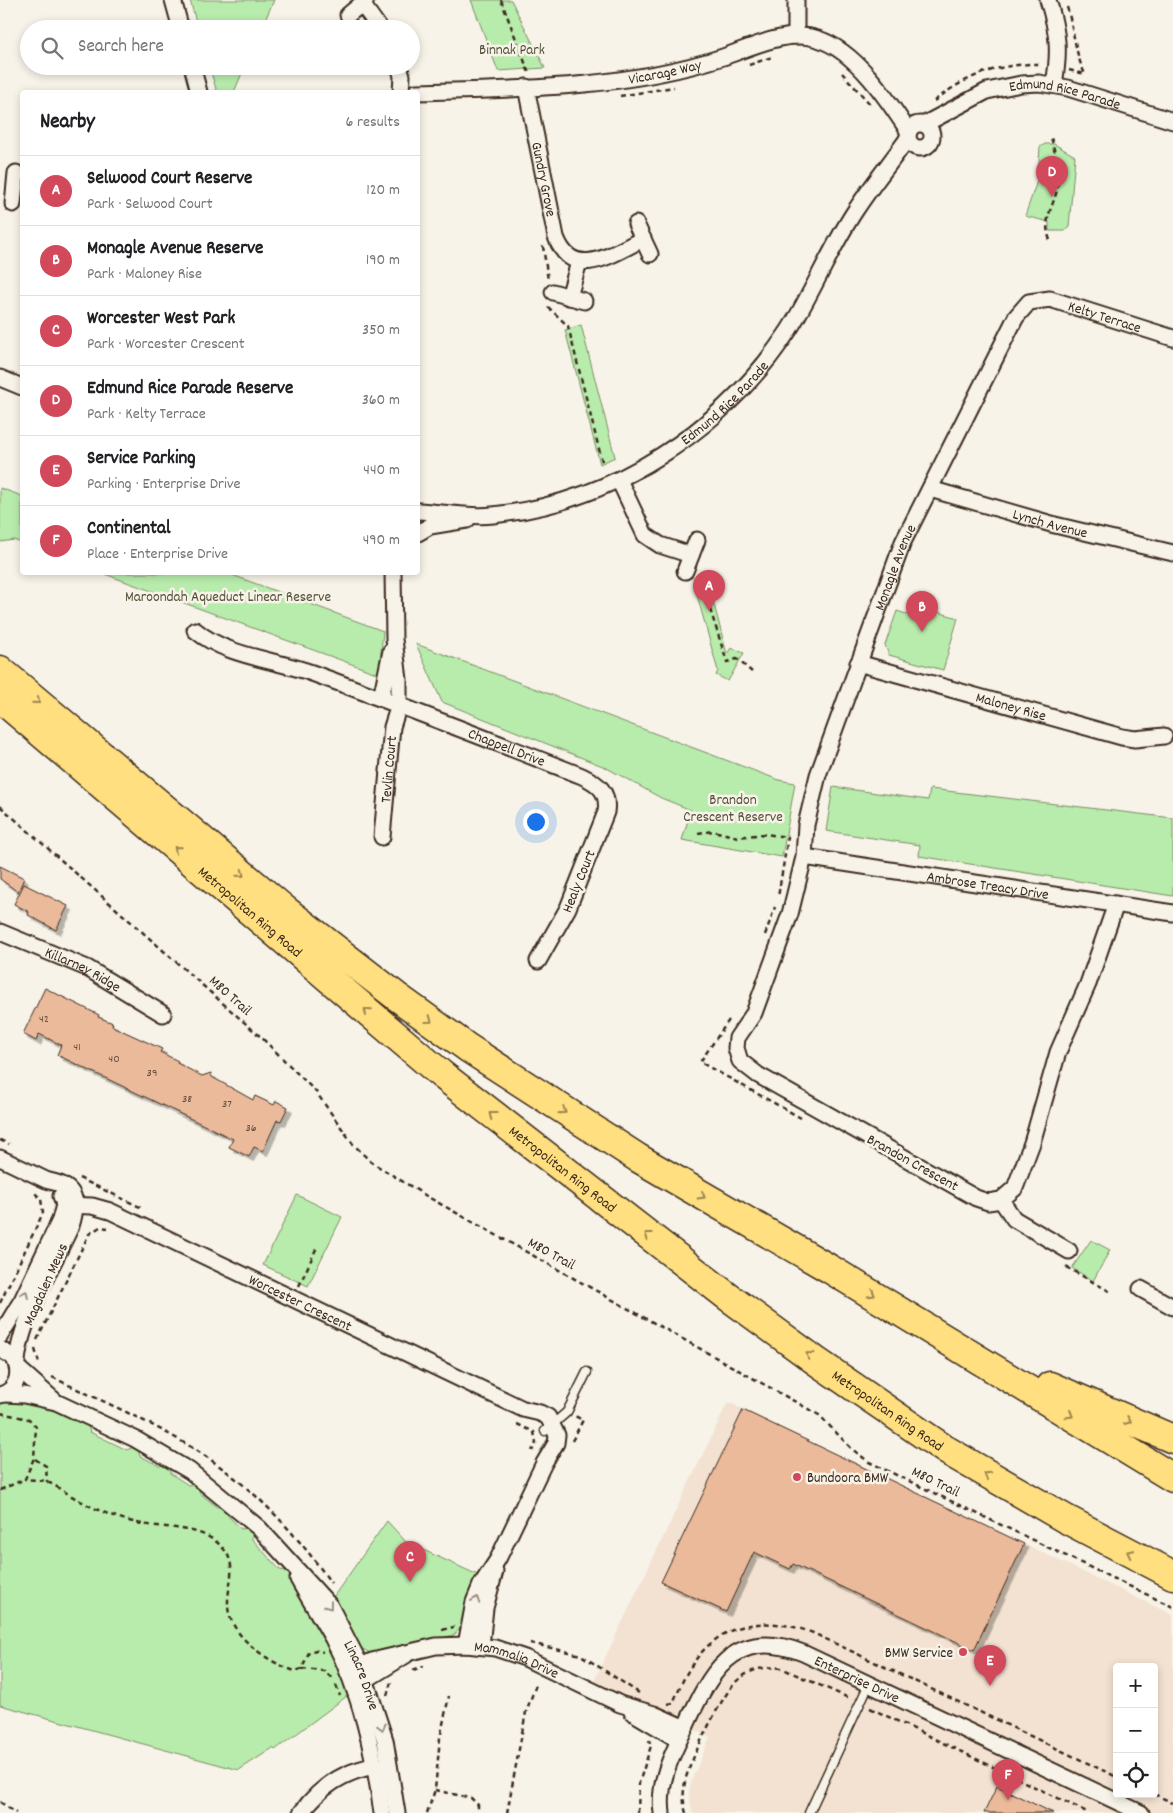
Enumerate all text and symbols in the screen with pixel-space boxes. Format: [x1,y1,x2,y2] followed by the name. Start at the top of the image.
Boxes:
[20,20,420,75] search box
[38,34,66,62] icon: search
[78,34,164,61] text: Search here
[479,40,545,62] park label: Binnak Park
[627,55,705,92] street label: Vicarage Way
[1007,74,1123,117] street label: Edmund Rice Parade
[40,108,95,138] text: Nearby
[345,111,400,134] text: 6 results
[524,140,561,219] street label: Gundry Grove
[1036,156,1068,197] pin: D
[87,166,252,193] text: Selwood Court Reserve
[52,179,60,202] text: A
[366,179,400,202] text: 120 m
[87,193,213,216] text: Park · Selwood Court
[87,236,263,263] text: Monagle Avenue Reserve
[52,249,60,272] text: B
[366,249,400,272] text: 190 m
[87,263,202,286] text: Park · Maloney Rise
[1065,296,1144,340] street label: Kelty Terrace
[87,306,235,333] text: Worcester West Park
[52,319,60,342] text: C
[362,319,400,342] text: 350 m
[87,333,245,356] text: Park · Worcester Crescent
[677,357,775,452] street label: Edmund Rice Parade
[87,376,293,403] text: Edmund Rice Parade Reserve
[52,389,60,412] text: D
[362,389,400,412] text: 360 m
[87,403,206,426] text: Park · Kelty Terrace
[87,446,196,473] text: Service Parking
[52,459,60,482] text: E
[363,459,400,482] text: 440 m
[87,473,241,496] text: Parking · Enterprise Drive
[1010,504,1090,545] street label: Lynch Avenue
[87,516,170,543] text: Continental
[870,521,923,614] street label: Monagle Avenue
[52,529,60,552] text: F
[363,529,400,552] text: 490 m
[87,543,228,566] text: Place · Enterprise Drive
[693,570,725,611] pin: A
[125,587,331,609] park label: Maroondah Aqueduct Linear Reserve
[906,591,938,632] pin: B
[973,688,1049,728] street label: Maloney Rise
[32,696,41,705] one-way arrow
[464,724,548,774] street label: Chappell Drive
[376,735,404,804] street label: Tevlin Court
[683,790,783,829] park label: Brandon Crescent Reserve
[523,809,549,835] your location
[173,846,182,855] one-way arrow
[557,847,603,916] street label: Healy Court
[192,862,306,964] street label: Metropolitan Ring Road
[925,867,1051,907] street label: Ambrose Treacy Drive
[235,869,244,877] one-way arrow
[41,943,125,999] street label: Killarney Ridge
[203,971,256,1022] street label: M80 Trail
[363,1008,372,1017] one-way arrow
[39,1011,49,1028] house number: 42
[423,1014,433,1023] one-way arrow
[73,1039,81,1056] house number: 41
[108,1051,120,1068] house number: 40
[147,1065,157,1082] house number: 39
[182,1091,192,1108] house number: 38
[222,1096,232,1113] house number: 37
[557,1105,567,1114] one-way arrow
[488,1112,498,1121] one-way arrow
[245,1120,257,1137] house number: 36
[503,1121,620,1219] street label: Metropolitan Ring Road
[862,1129,962,1198] street label: Brandon Crescent
[696,1189,705,1199] one-way arrow
[523,1233,579,1277] street label: M80 Trail
[645,1233,654,1241] one-way arrow
[19,1240,75,1330] street label: Magdalen Mews
[244,1270,355,1338] street label: Worcester Crescent
[867,1287,876,1297] one-way arrow
[18,1290,29,1299] one-way arrow
[805,1352,814,1361] one-way arrow
[826,1366,947,1458] street label: Metropolitan Ring Road
[1065,1409,1074,1419] one-way arrow
[1123,1415,1131,1425] one-way arrow
[907,1462,963,1504] street label: M80 Trail
[807,1468,889,1490] place label: Bundoora BMW
[791,1471,803,1483] marker: Bundoora BMW
[984,1471,993,1481] one-way arrow
[394,1541,426,1582] pin: C
[1126,1549,1135,1559] one-way arrow
[470,1596,480,1604] one-way arrow
[323,1600,332,1610] one-way arrow
[337,1637,384,1714] street label: Linacre Drive
[473,1637,562,1686] street label: Mammalia Drive
[885,1643,953,1665] place label: BMW Service
[974,1645,1006,1686] pin: E
[957,1646,969,1658] marker: BMW Service
[810,1651,903,1710] street label: Enterprise Drive
[1113,1663,1158,1798] map controls
[1113,1663,1158,1708] button: +
[1113,1708,1158,1753] button: −
[376,1722,386,1730] one-way arrow
[1113,1753,1158,1798] button: locate
[992,1759,1024,1800] pin: F

